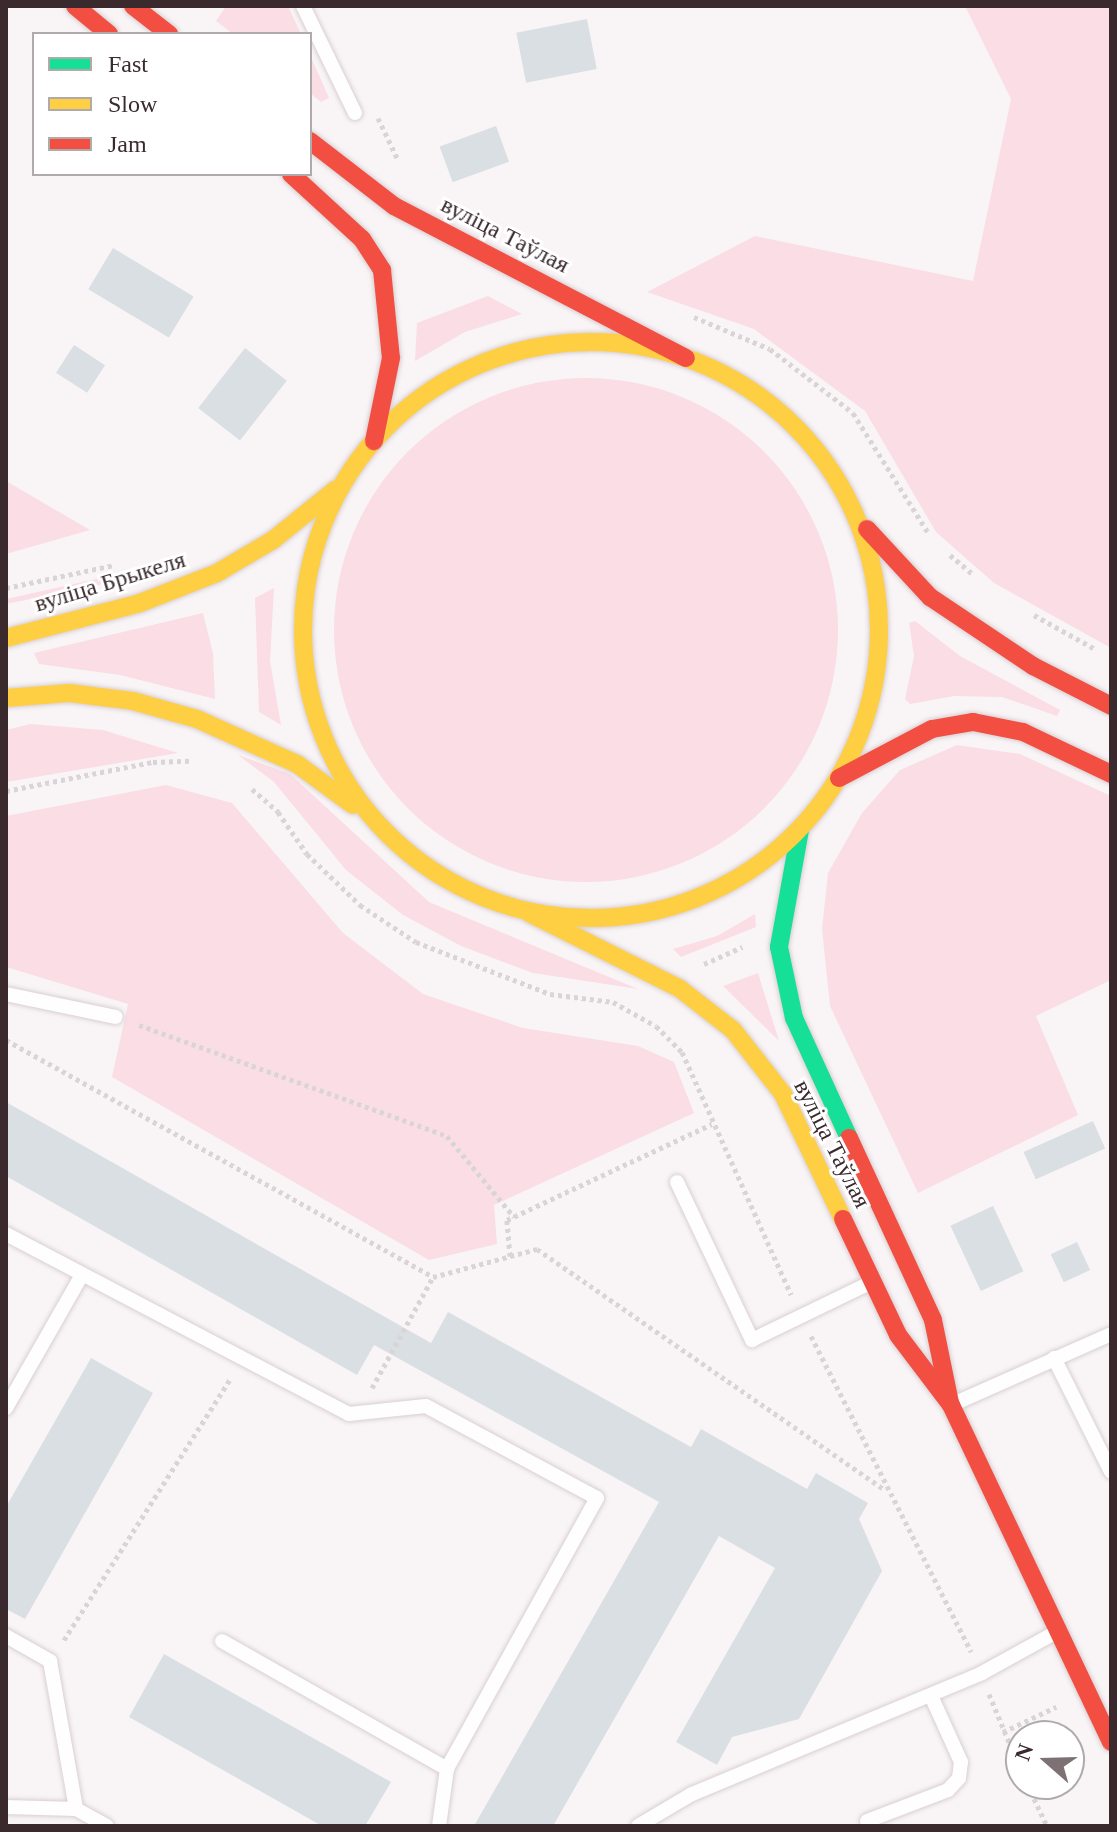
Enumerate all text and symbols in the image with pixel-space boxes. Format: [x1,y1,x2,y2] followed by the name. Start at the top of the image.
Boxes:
[32,32,312,176] legend
[108,51,148,77] text: Fast
[108,91,157,117] text: Slow
[108,131,147,157] text: Jam
[436,190,574,280] street label: вуліца Таўлая
[31,545,189,619] street label: вуліца Брыкеля
[787,1075,877,1213] street label: вуліца Таўлая
[1005,1720,1085,1800] north arrow
[1009,1741,1038,1764] text: N

